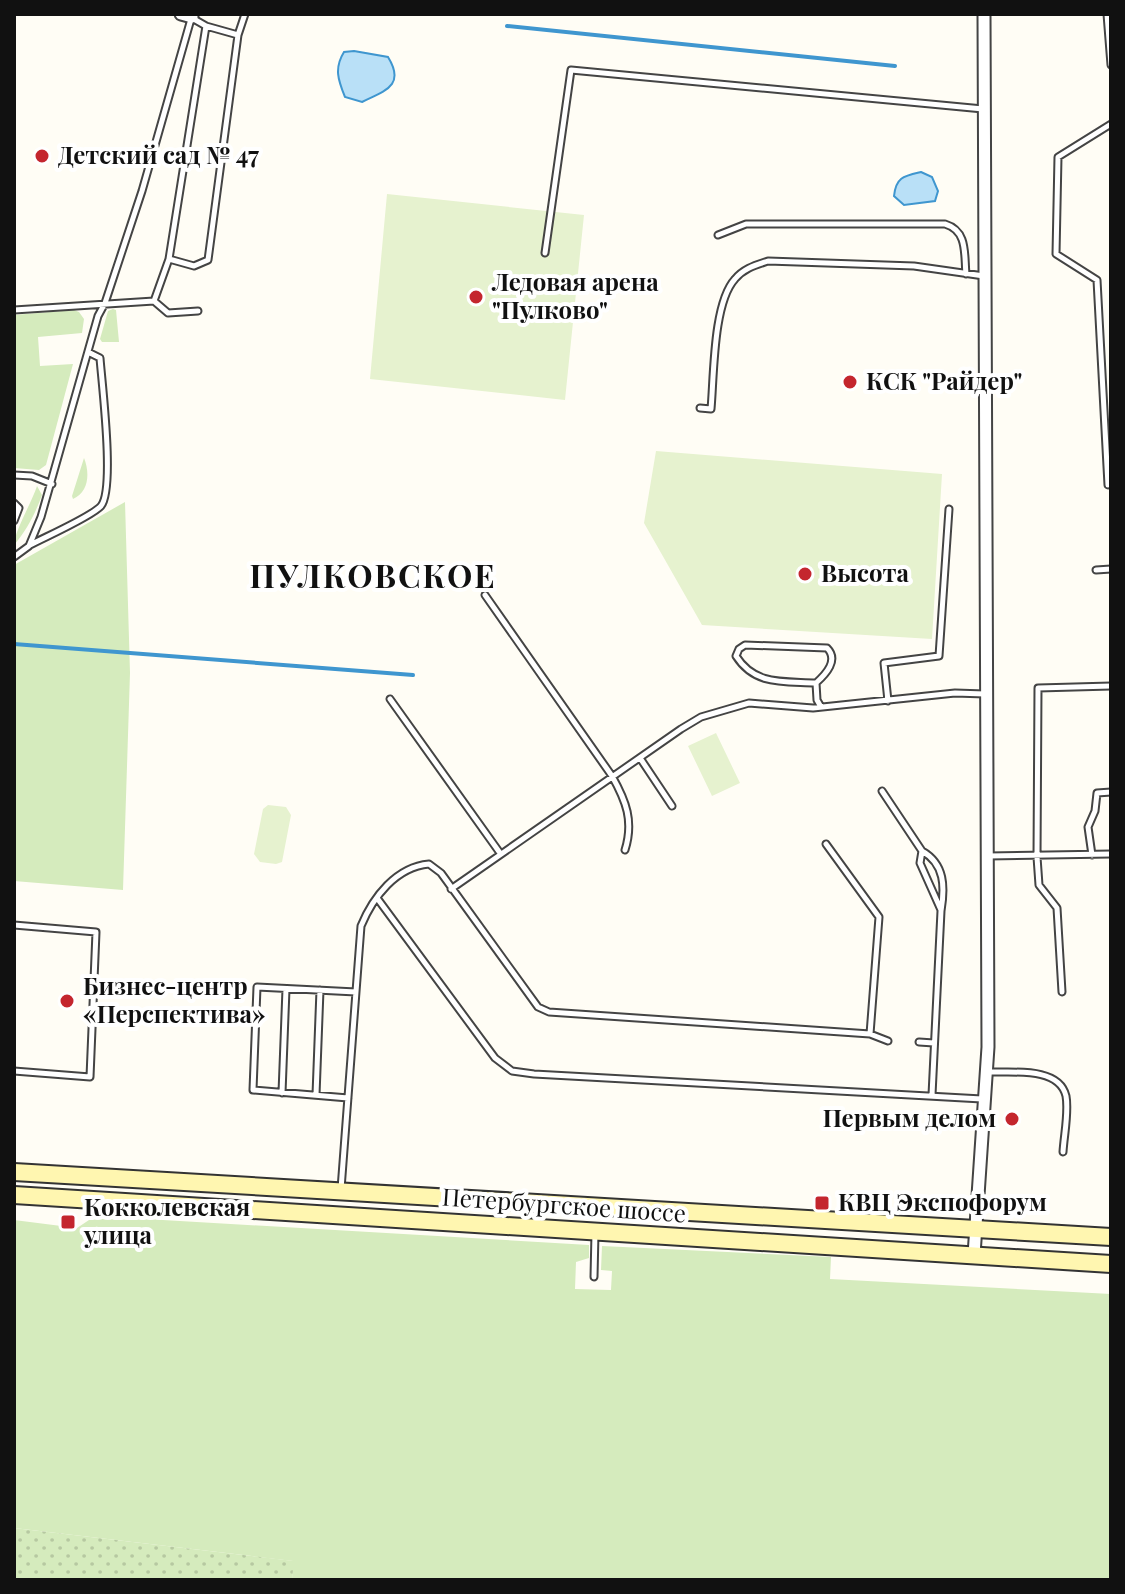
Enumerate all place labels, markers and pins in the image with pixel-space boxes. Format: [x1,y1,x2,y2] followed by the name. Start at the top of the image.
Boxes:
[58,138,259,170] place label: Детский сад № 47
[33,147,51,165] marker: Детский сад № 47
[491,265,659,325] place label: Ледовая арена "Пулково"
[467,288,485,306] marker: Ледовая арена "Пулково"
[866,364,1022,396] place label: КСК "Райдер"
[841,373,859,391] marker: КСК "Райдер"
[821,556,910,588] place label: Высота
[796,565,814,583] marker: Высота
[83,969,266,1029] place label: Бизнес-центр «Перспектива»
[58,992,76,1010] marker: Бизнес-центр «Перспектива»
[823,1101,996,1133] place label: Первым делом
[1003,1110,1021,1128] marker: Первым делом
[838,1185,1047,1217] place label: КВЦ Экспофорум
[83,1190,250,1250] place label: Кокколевская улица
[813,1194,831,1212] marker: КВЦ Экспофорум
[59,1213,77,1231] marker: Кокколевская улица

